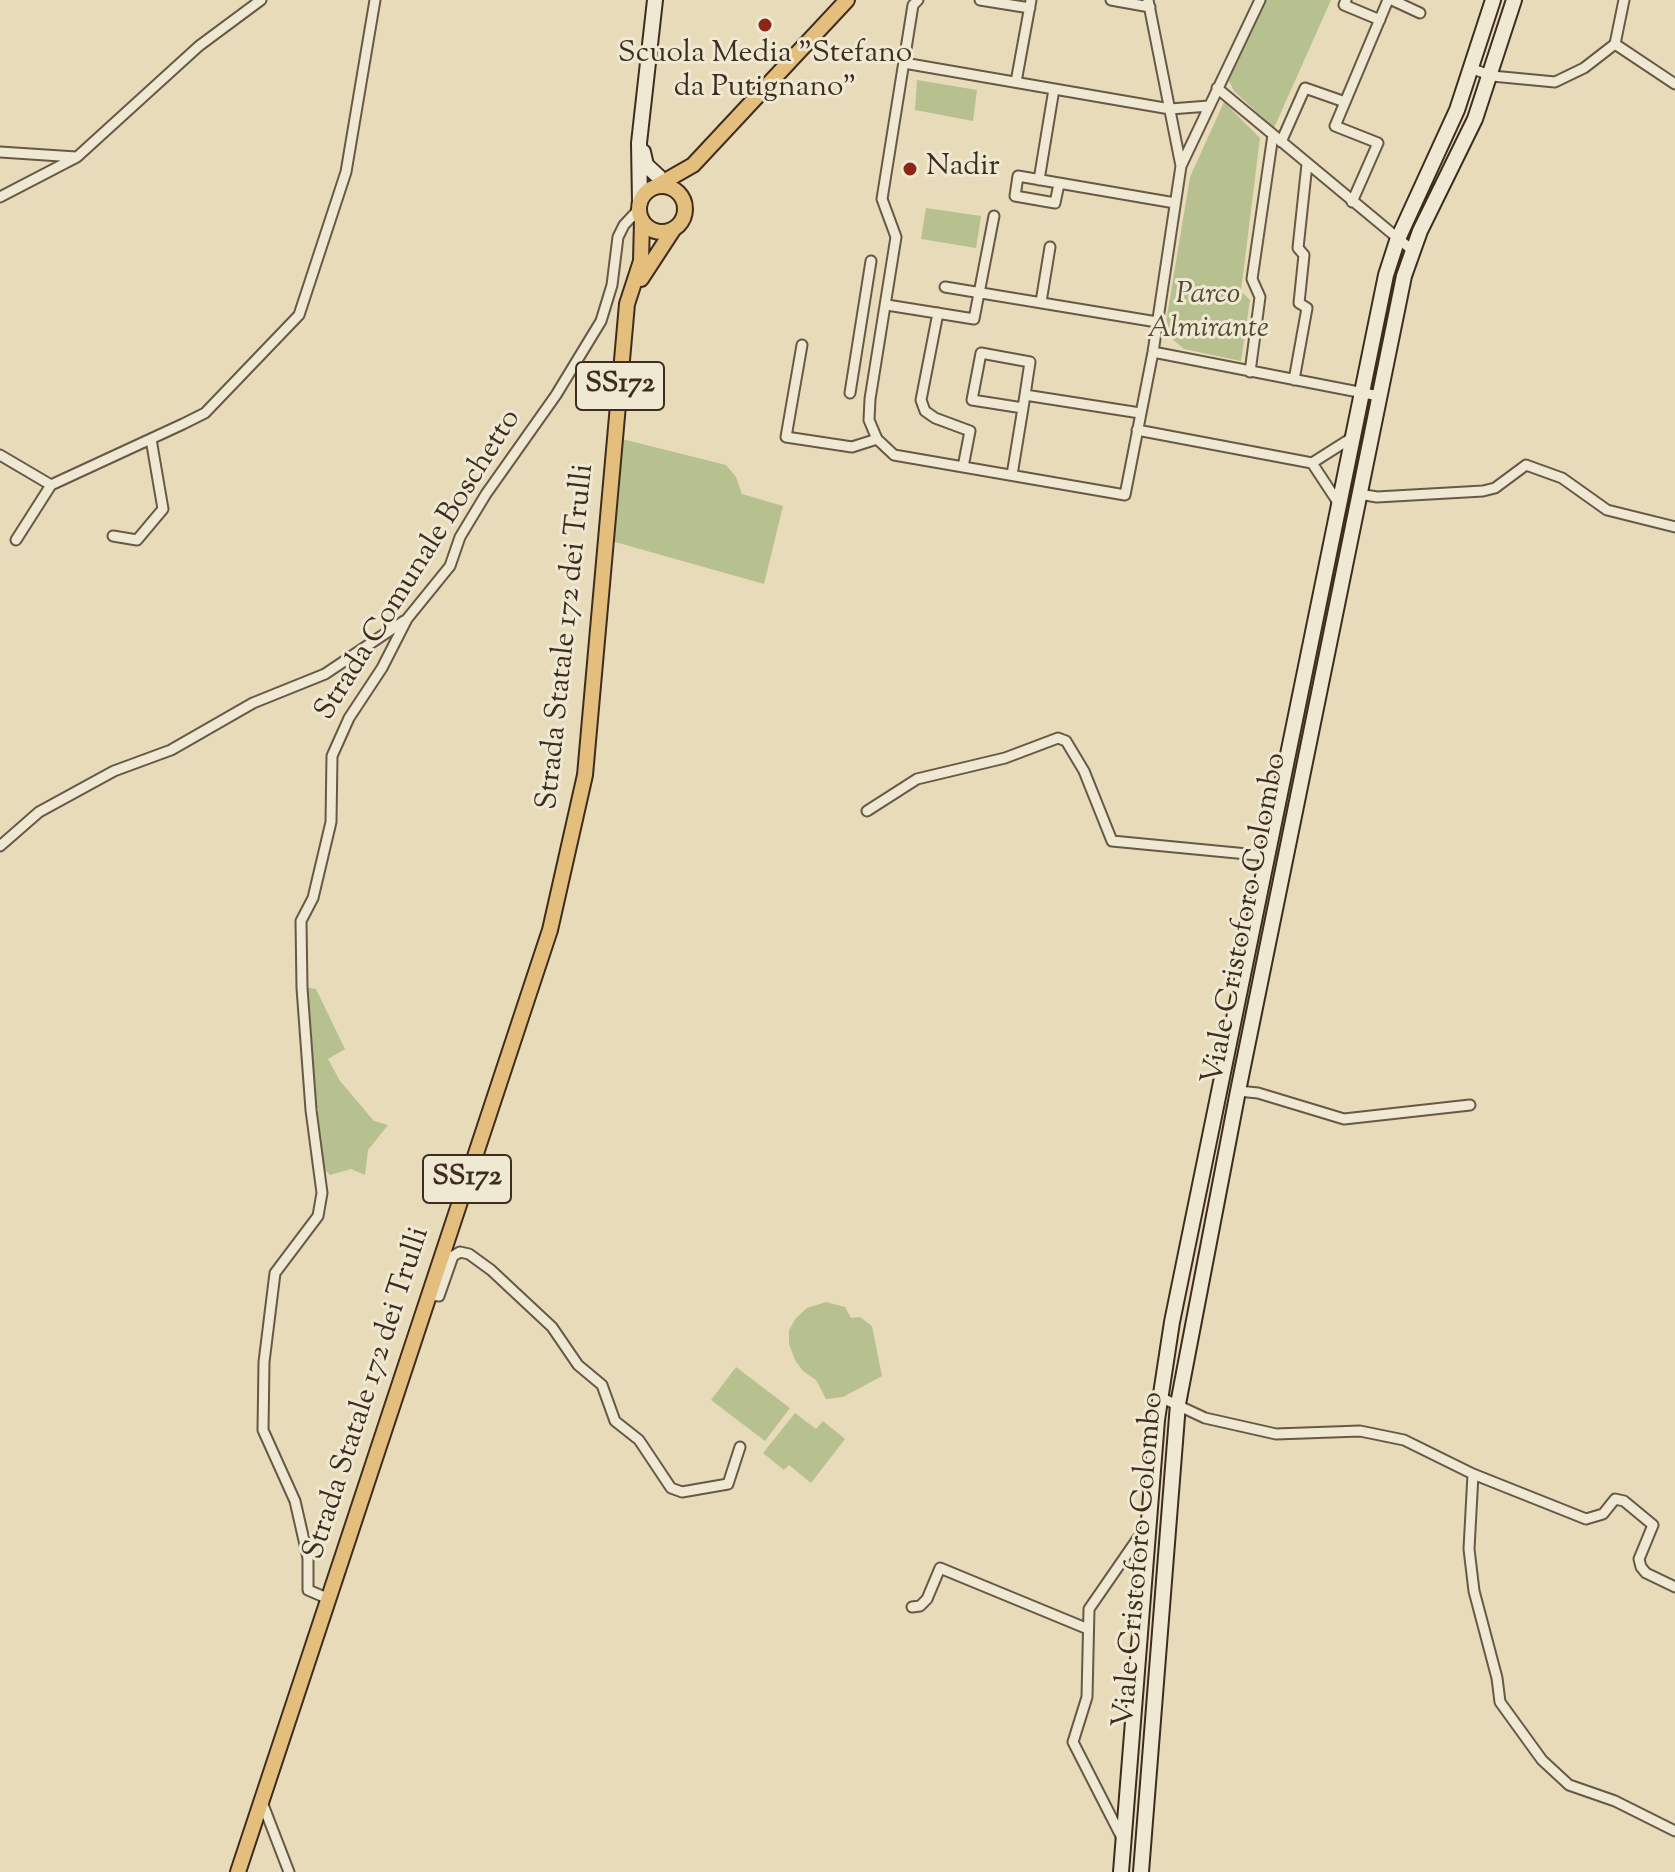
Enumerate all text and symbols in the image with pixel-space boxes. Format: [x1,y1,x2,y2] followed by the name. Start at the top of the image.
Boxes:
[756,16,774,34] marker: Scuola Media "Stefano da Putignano"
[618,38,912,108] place label: Scuola Media "Stefano da Putignano"
[926,151,1000,187] place label: Nadir
[901,160,919,178] marker: Nadir
[1147,279,1269,350] park label: Parco Almirante
[576,362,664,410] road number: SS172
[309,404,531,728] street label: Strada Comunale Boschetto
[532,462,604,812] street label: Strada Statale 172 dei Trulli
[1197,750,1297,1088] street label: Viale Cristoforo Colombo
[423,1155,511,1203] road number: SS172
[298,1223,440,1565] street label: Strada Statale 172 dei Trulli
[1108,1391,1174,1729] street label: Viale Cristoforo Colombo

